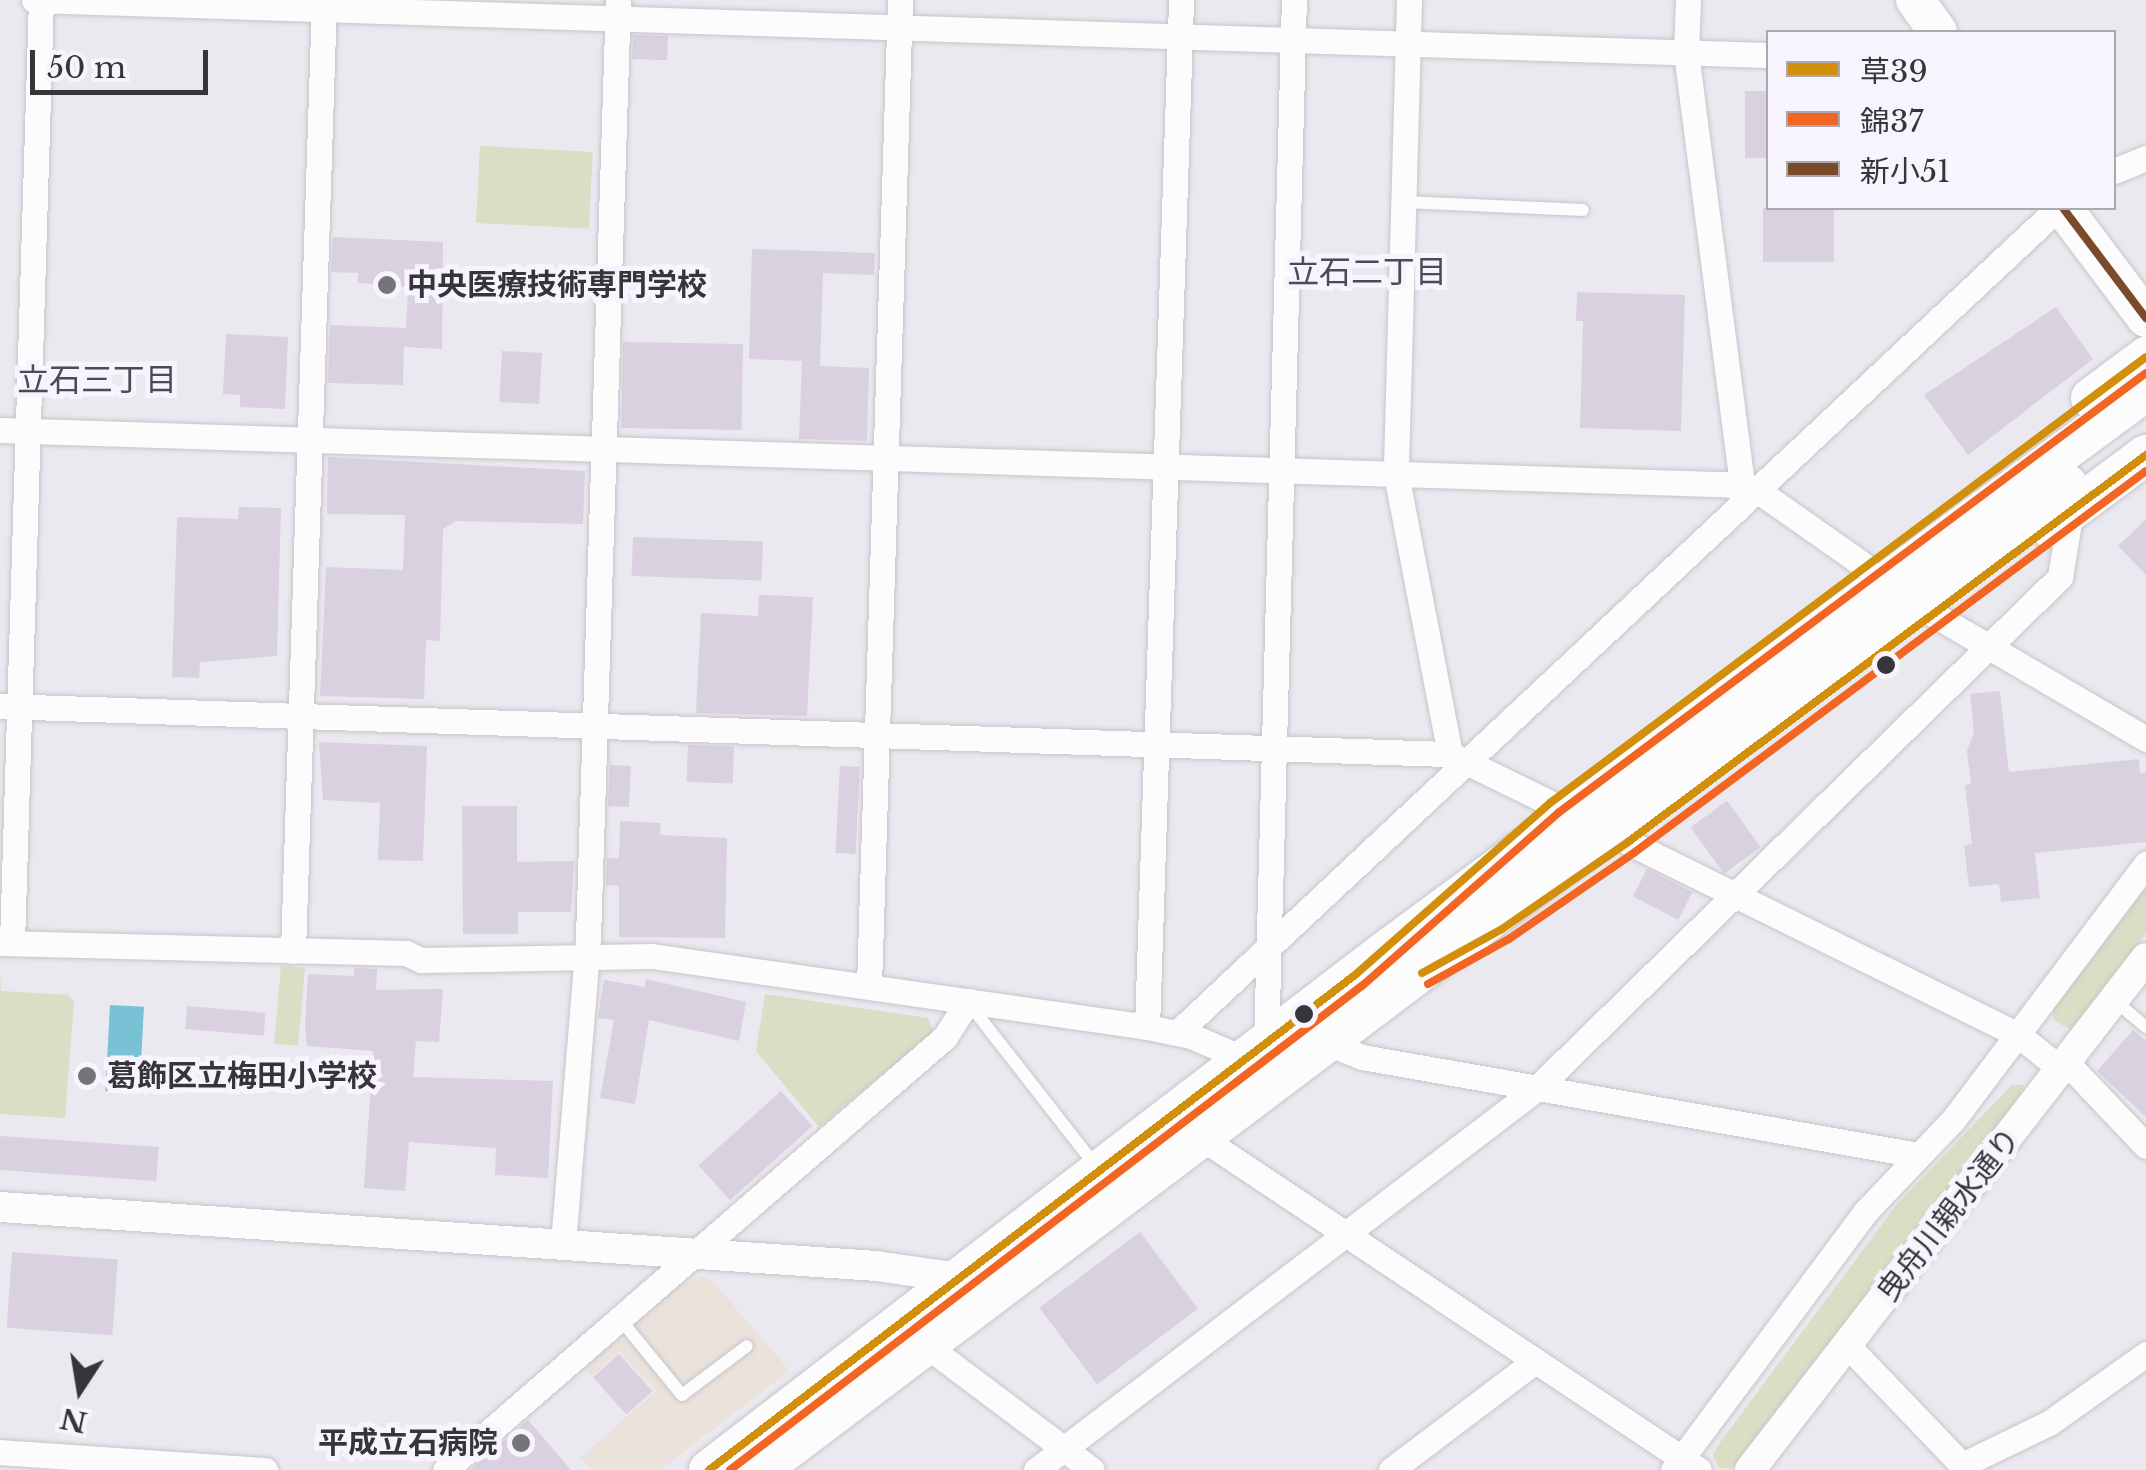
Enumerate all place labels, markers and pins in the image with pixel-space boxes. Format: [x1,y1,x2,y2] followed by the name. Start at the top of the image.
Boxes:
[407,267,707,303] place label: 中央医療技術専門学校
[376,274,398,296] marker: 中央医療技術専門学校
[1876,655,1896,675] unlabelled marker
[1294,1004,1314,1024] unlabelled marker
[107,1058,377,1094] place label: 葛飾区立梅田小学校
[76,1065,98,1087] marker: 葛飾区立梅田小学校
[318,1425,498,1461] place label: 平成立石病院
[508,1430,534,1456] marker: 平成立石病院

